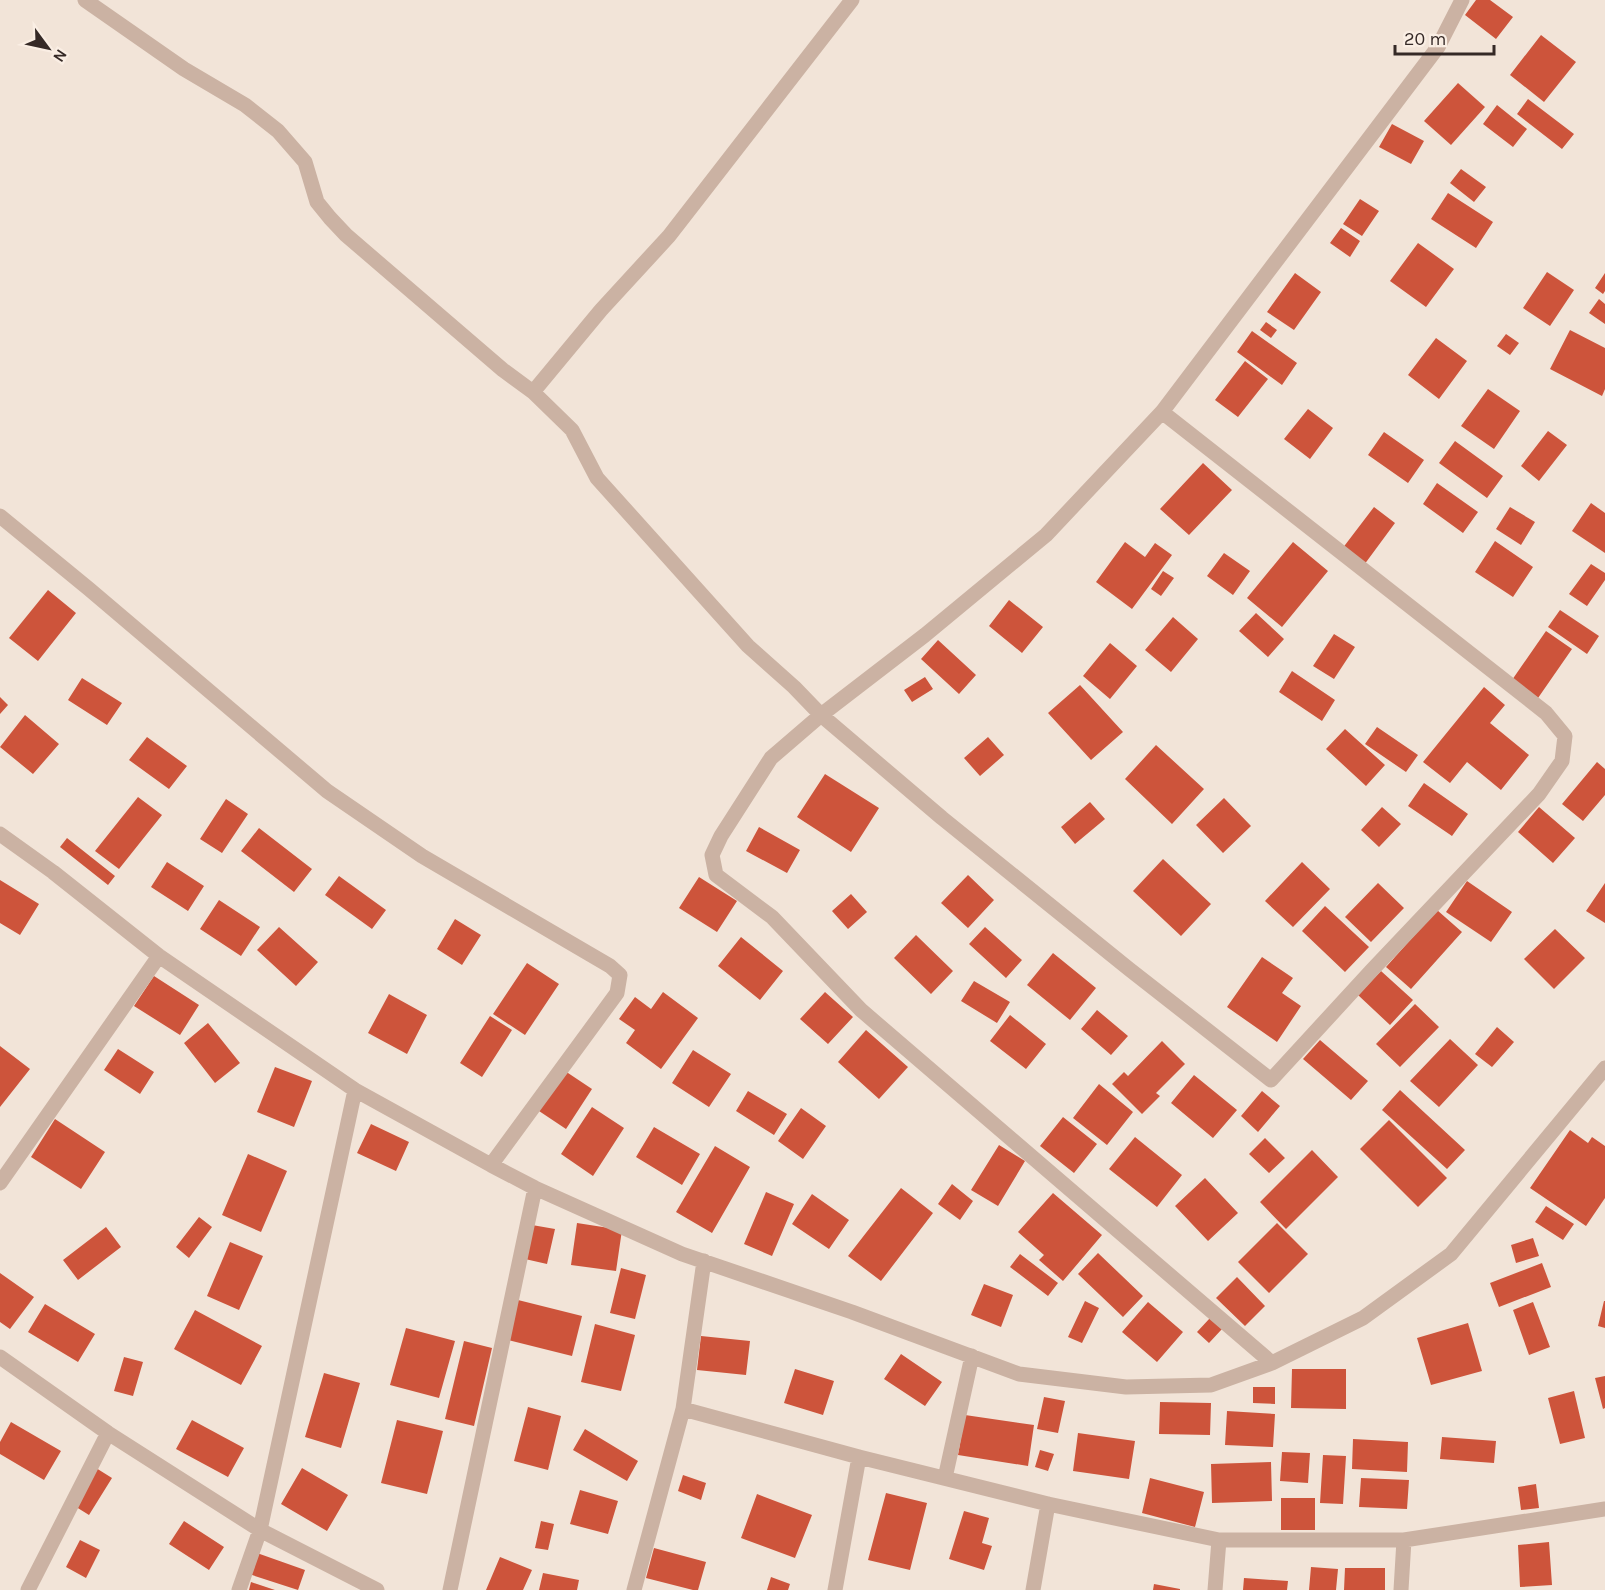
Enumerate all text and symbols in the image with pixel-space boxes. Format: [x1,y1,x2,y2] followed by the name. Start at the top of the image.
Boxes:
[18,18,78,78] north arrow
[1395,18,1494,56] scale bar
[1404,28,1446,50] text: 20 m
[49,46,71,66] text: N

